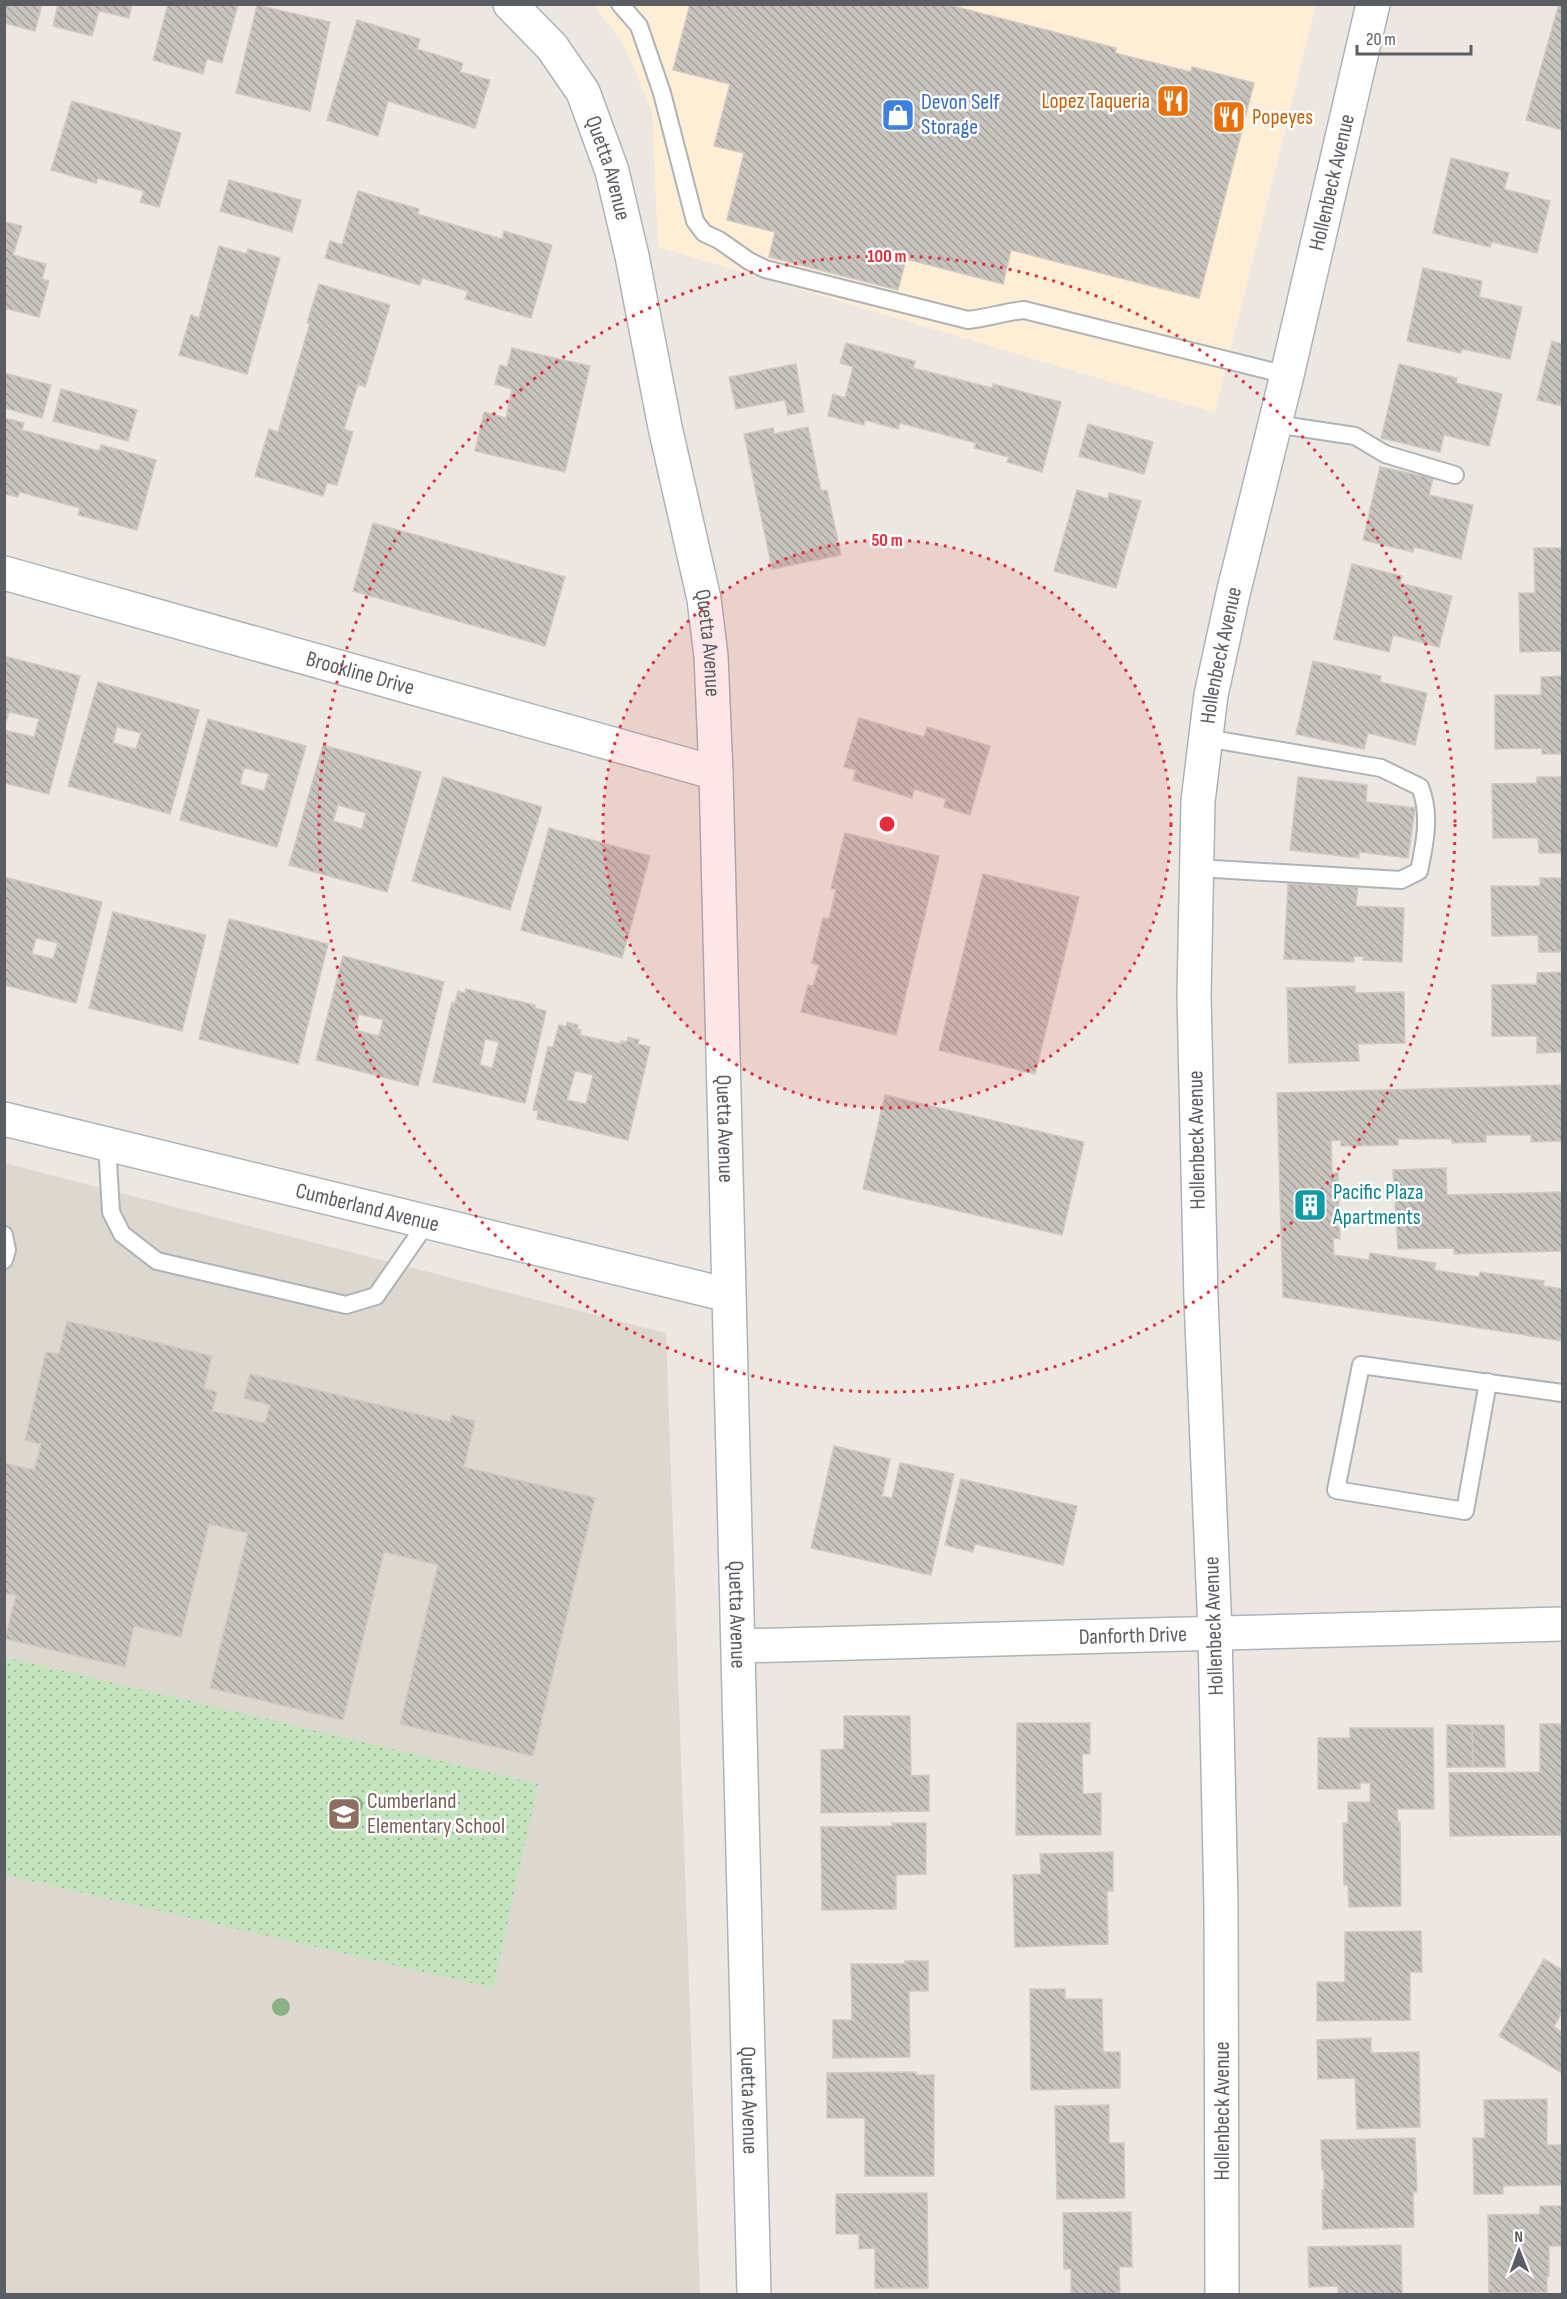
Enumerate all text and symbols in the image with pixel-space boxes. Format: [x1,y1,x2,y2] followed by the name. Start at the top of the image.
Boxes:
[1357,18,1471,56] scale bar
[1366,29,1396,50] text: 20 m
[1155,83,1191,119] restaurant icon: Lopez Taqueria
[1042,88,1150,115] place label: Lopez Taqueria
[921,89,1000,141] place label: Devon Self Storage
[880,97,916,133] shop icon: Devon Self Storage
[1211,99,1247,135] restaurant icon: Popeyes
[1252,104,1313,131] place label: Popeyes
[1303,111,1361,253] street label: Hollenbeck Avenue
[579,112,637,223] street label: Quetta Avenue
[868,246,907,267] text: 100 m
[871,530,903,551] text: 50 m
[1194,584,1248,725] street label: Hollenbeck Avenue
[689,587,726,697] street label: Quetta Avenue
[303,645,417,701] street label: Brookline Drive
[877,814,897,834] centre of rings
[1182,1070,1212,1210] street label: Hollenbeck Avenue
[710,1074,740,1183] street label: Quetta Avenue
[293,1177,442,1238] street label: Cumberland Avenue
[1332,1179,1424,1231] place label: Pacific Plaza Apartments
[1292,1187,1328,1223] building icon: Pacific Plaza Apartments
[1198,1556,1230,1696] street label: Hollenbeck Avenue
[722,1560,752,1669] street label: Quetta Avenue
[1078,1621,1187,1650] street label: Danforth Drive
[367,1788,505,1840] place label: Cumberland Elementary School
[326,1796,362,1832] school or university icon: Cumberland Elementary School
[1209,2041,1236,2181] street label: Hollenbeck Avenue
[734,2046,764,2155] street label: Quetta Avenue
[1489,2221,1549,2281] north arrow
[1514,2228,1523,2247] text: N

